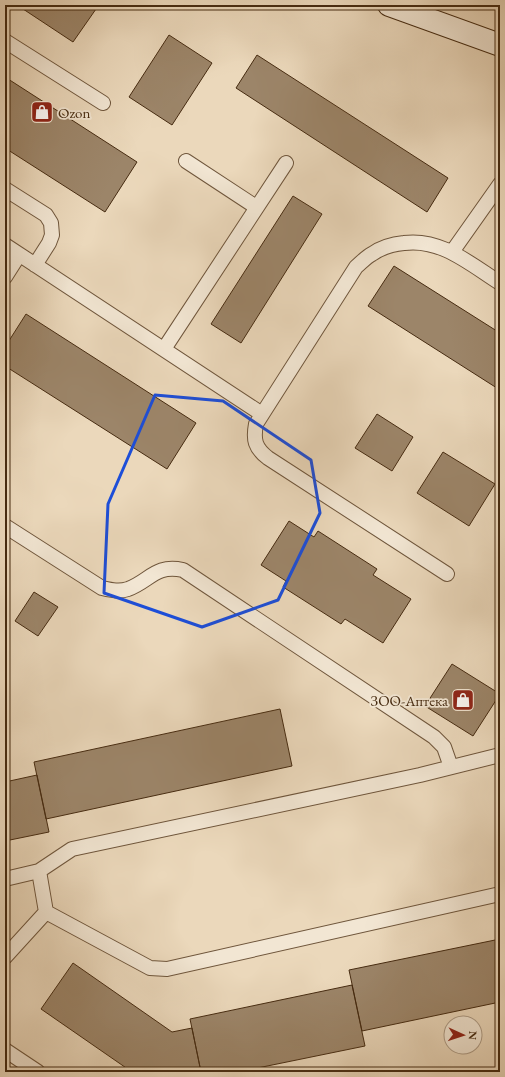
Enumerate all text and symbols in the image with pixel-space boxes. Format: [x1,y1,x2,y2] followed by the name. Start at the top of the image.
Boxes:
[29,99,55,125] shop icon: Ozon
[58,103,91,122] place label: Ozon
[450,687,476,713] shop icon: ЗОО-Аптека
[370,691,448,710] place label: ЗОО-Аптека
[443,1015,483,1055] north arrow
[466,1031,480,1040] text: N

